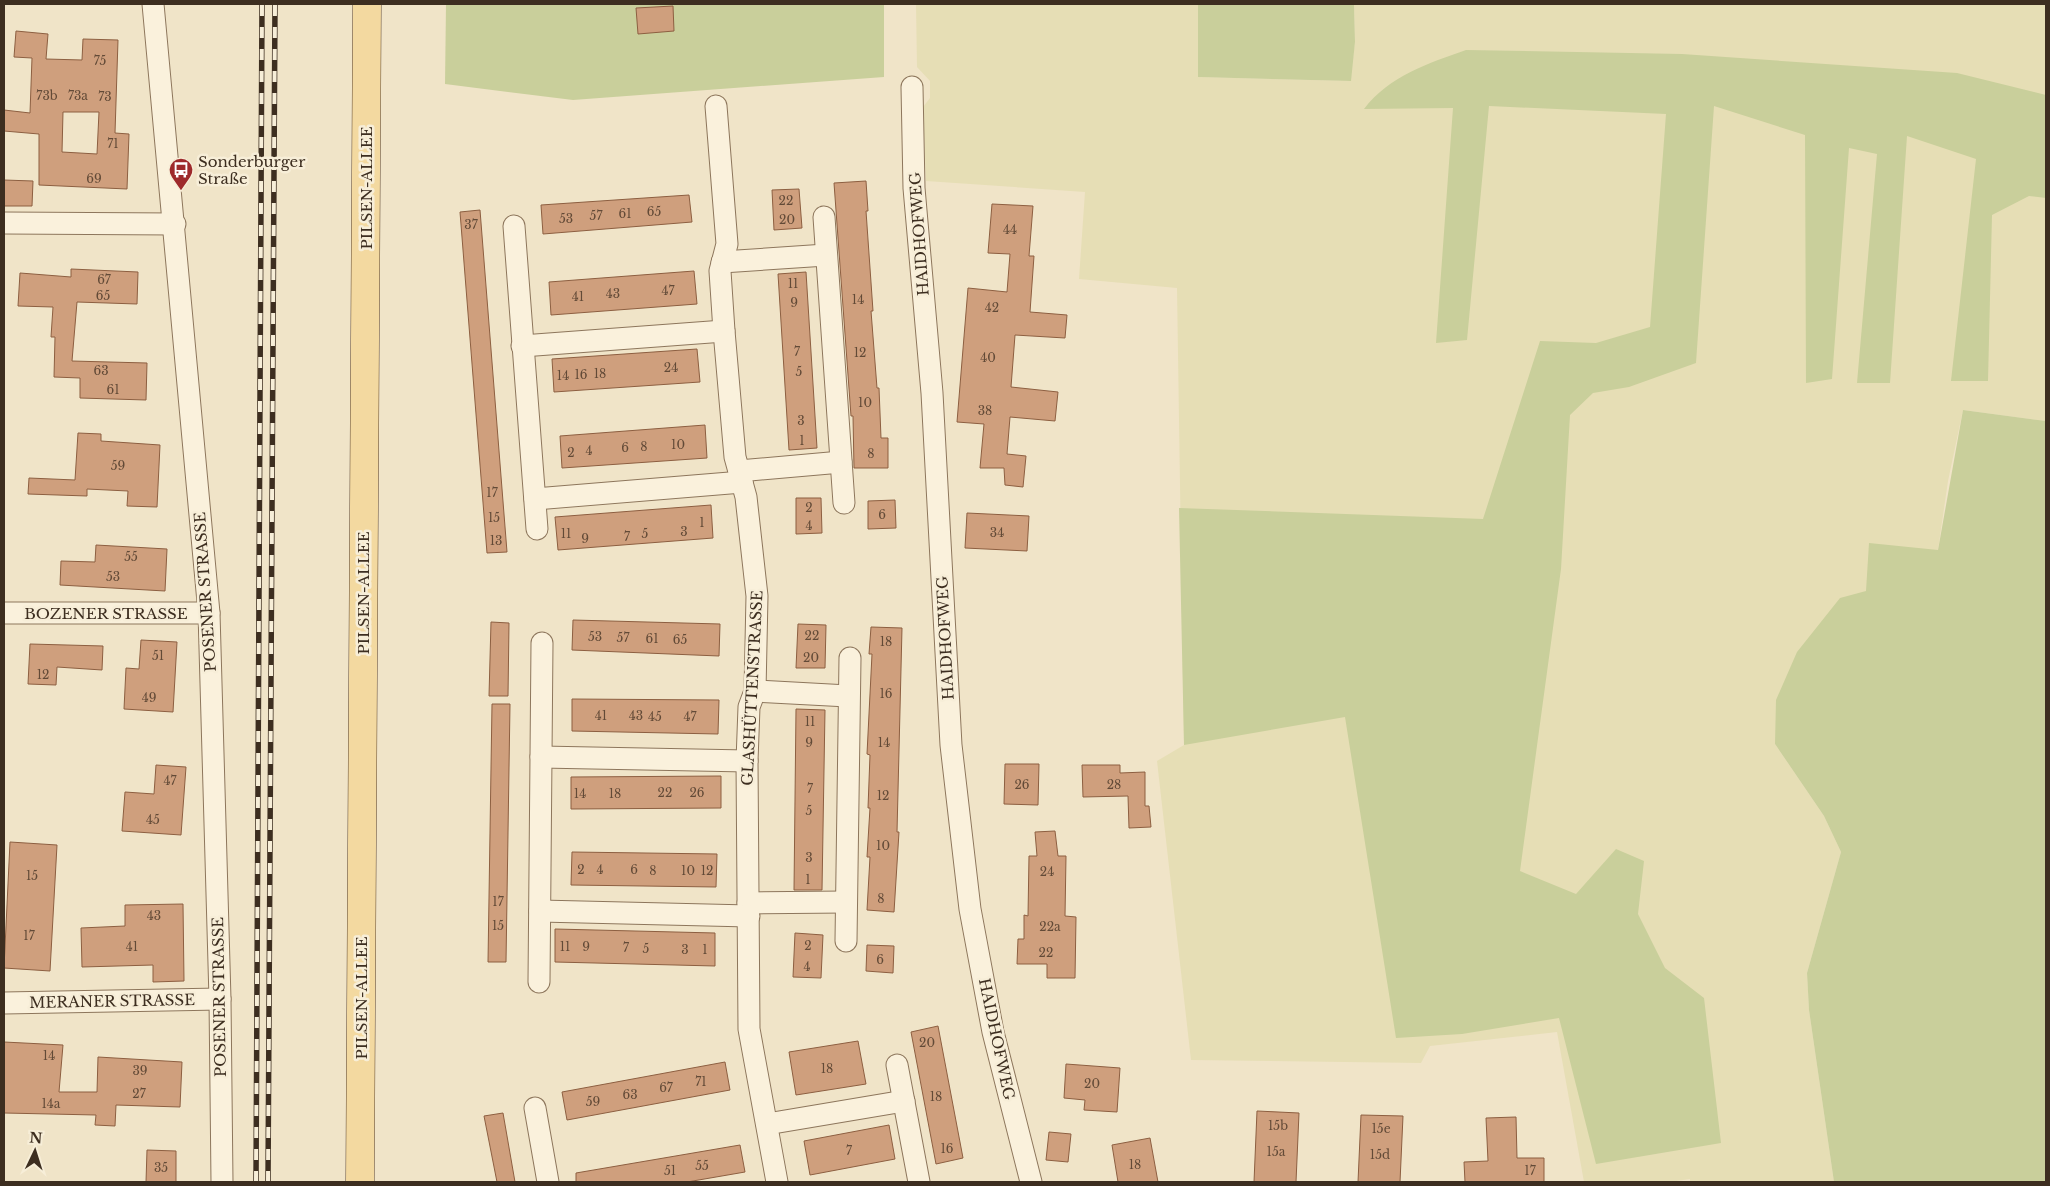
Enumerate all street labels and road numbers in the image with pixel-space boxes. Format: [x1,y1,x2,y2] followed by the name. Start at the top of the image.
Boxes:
[357,126,376,250] street label: PILSEN-ALLEE
[905,171,933,297] street label: HAIDHOFWEG
[190,511,220,673] street label: POSENER STRASSE
[354,531,373,655] street label: PILSEN-ALLEE
[932,576,958,700] street label: HAIDHOFWEG
[737,590,767,786] street label: GLASHÜTTENSTRASSE
[24,604,188,623] street label: BOZENER STRASSE
[208,917,230,1077] street label: POSENER STRASSE
[352,936,371,1060] street label: PILSEN-ALLEE
[975,976,1019,1102] street label: HAIDHOFWEG
[29,990,195,1012] street label: MERANER STRASSE

